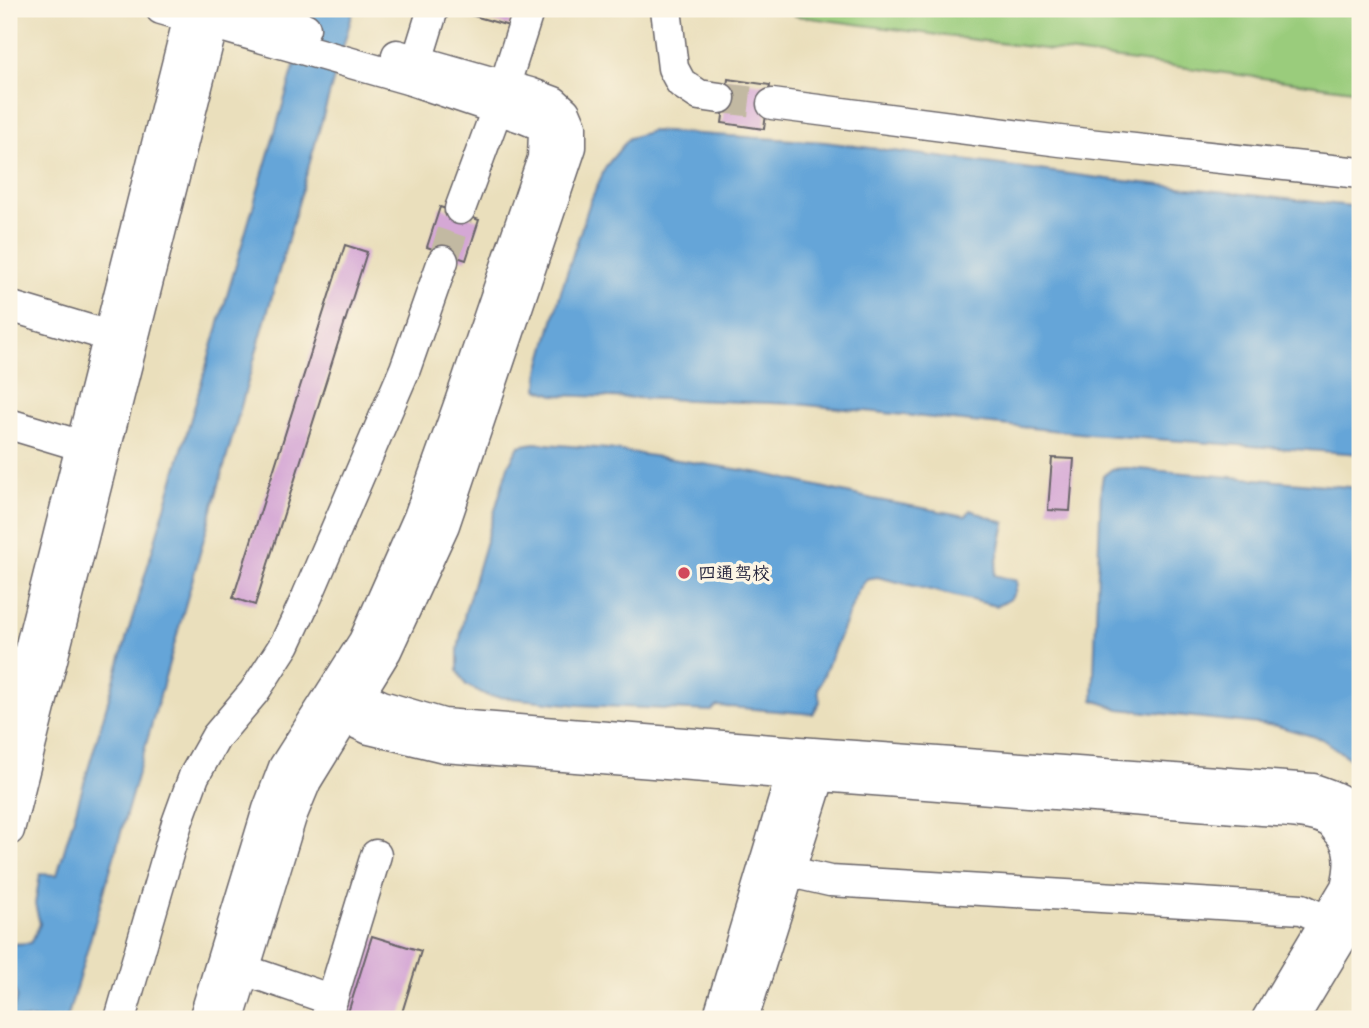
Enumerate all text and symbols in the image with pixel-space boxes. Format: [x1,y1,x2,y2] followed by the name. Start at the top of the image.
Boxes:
[698,561,770,585] place label: 四通驾校
[676,565,692,581] marker: 四通驾校

